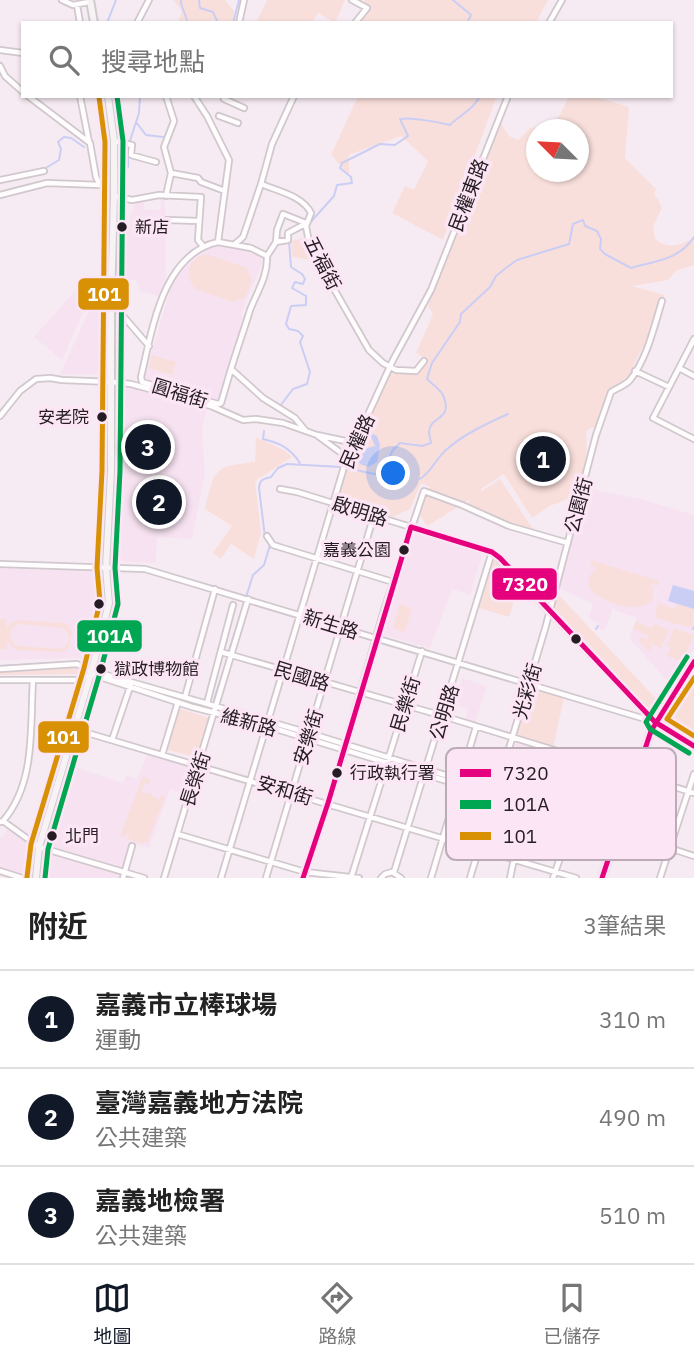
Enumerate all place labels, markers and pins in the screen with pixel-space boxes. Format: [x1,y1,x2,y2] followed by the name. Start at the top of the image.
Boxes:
[135,216,169,238] place label: 新店
[115,220,129,234] marker: 新店
[38,406,89,428] place label: 安老院
[95,410,109,424] marker: 安老院
[125,421,171,473] pin: 3
[520,433,566,485] pin: 1
[136,476,182,528] pin: 2
[323,539,391,561] place label: 嘉義公園
[397,543,411,557] marker: 嘉義公園
[92,597,106,611] unlabelled marker
[569,632,583,646] unlabelled marker
[114,658,199,680] place label: 獄政博物館
[94,662,108,676] marker: 獄政博物館
[350,762,435,784] place label: 行政執行署
[330,766,344,780] marker: 行政執行署
[65,825,99,847] place label: 北門
[45,829,59,843] marker: 北門

